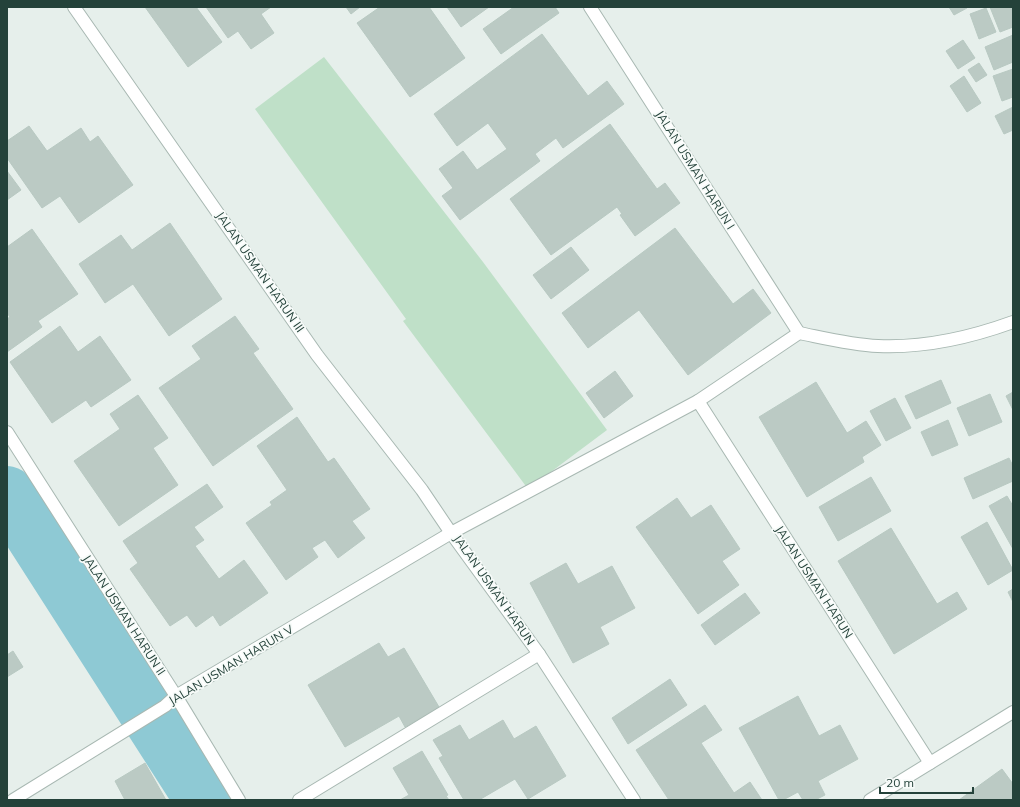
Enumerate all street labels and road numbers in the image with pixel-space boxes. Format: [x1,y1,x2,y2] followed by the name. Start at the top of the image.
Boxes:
[653,107,738,232] street label: JALAN USMAN HARUN I
[213,208,308,335] street label: JALAN USMAN HARUN III
[772,523,857,641] street label: JALAN USMAN HARUN
[451,532,538,648] street label: JALAN USMAN HARUN
[80,552,169,678] street label: JALAN USMAN HARUN II
[166,621,296,708] street label: JALAN USMAN HARUN V

